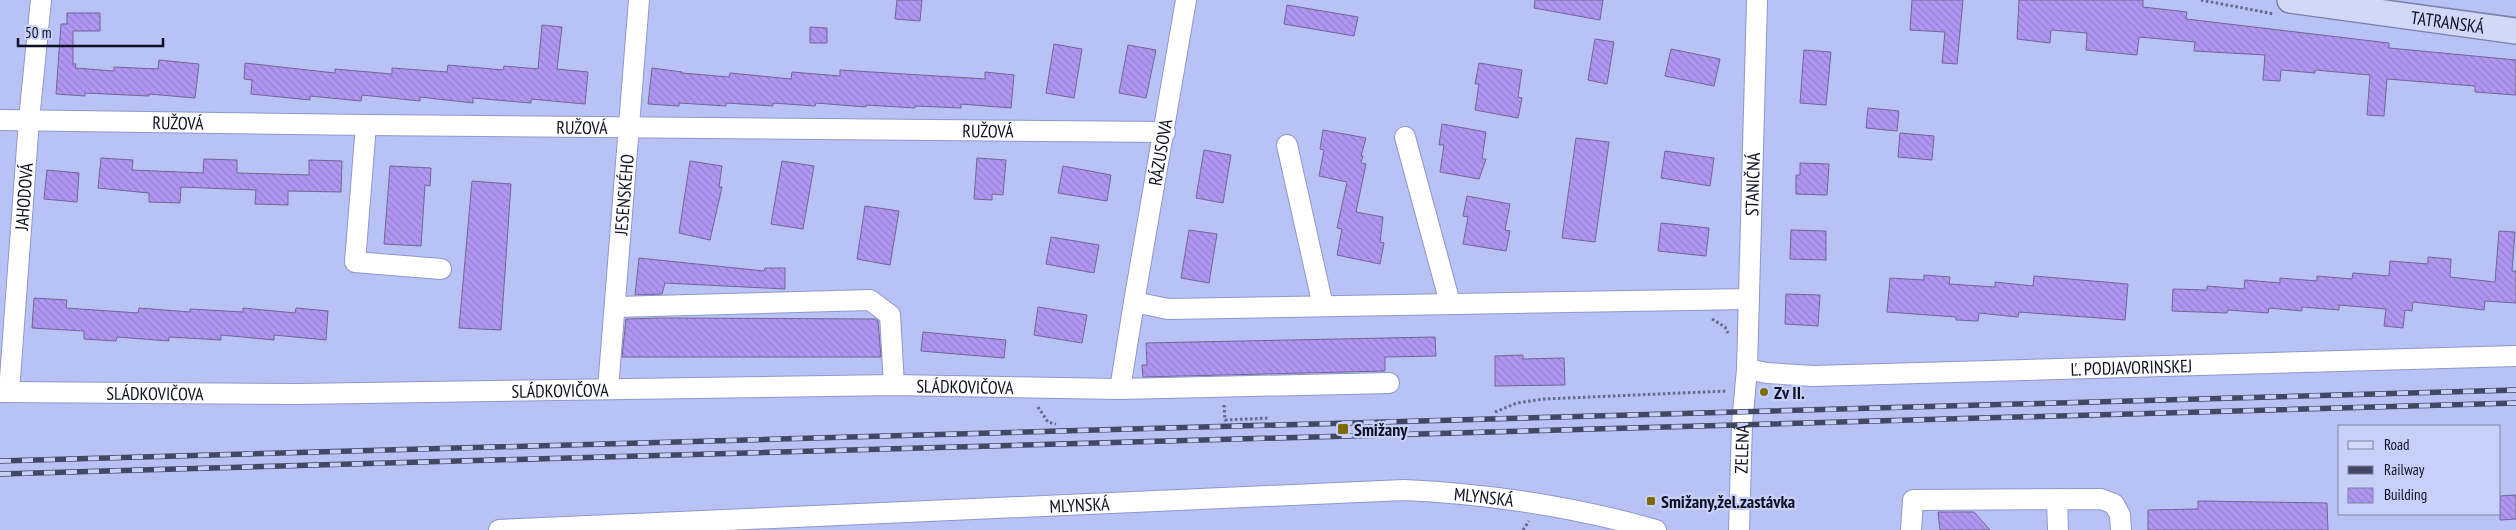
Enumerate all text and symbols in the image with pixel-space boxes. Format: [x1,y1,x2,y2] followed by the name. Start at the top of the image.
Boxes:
[2409,5,2486,38] street label: TATRANSKÁ
[18,15,162,47] scale bar
[25,23,51,42] text: 50 m
[152,111,204,134] street label: RUŽOVÁ
[556,115,608,139] street label: RUŽOVÁ
[1143,117,1177,187] street label: RÁZUSOVA
[962,119,1014,142] street label: RUŽOVÁ
[1740,152,1764,216] street label: STANIČNÁ
[609,153,638,237] street label: JESENSKÉHO
[9,162,37,232] street label: JAHODOVÁ
[2070,354,2193,380] street label: Ľ. PODJAVORINSKEJ
[916,374,1014,399] street label: SLÁDKOVIČOVA
[511,378,609,402] street label: SLÁDKOVIČOVA
[106,381,204,405] street label: SLÁDKOVIČOVA
[1774,381,1805,404] place label: Zv II.
[1758,386,1770,398] marker: Zv II.
[1354,418,1408,441] place label: Smižany
[1336,422,1350,436] marker: Smižany
[1729,424,1753,474] street label: ZELENÁ
[2338,425,2501,515] legend
[2384,435,2410,454] text: Road
[2384,460,2425,479] text: Railway
[1453,482,1516,511] street label: MLYNSKÁ
[2384,485,2427,504] text: Building
[1661,490,1795,513] place label: Smižany,žel.zastávka
[1049,492,1110,517] street label: MLYNSKÁ
[1645,495,1657,507] marker: Smižany,žel.zastávka

